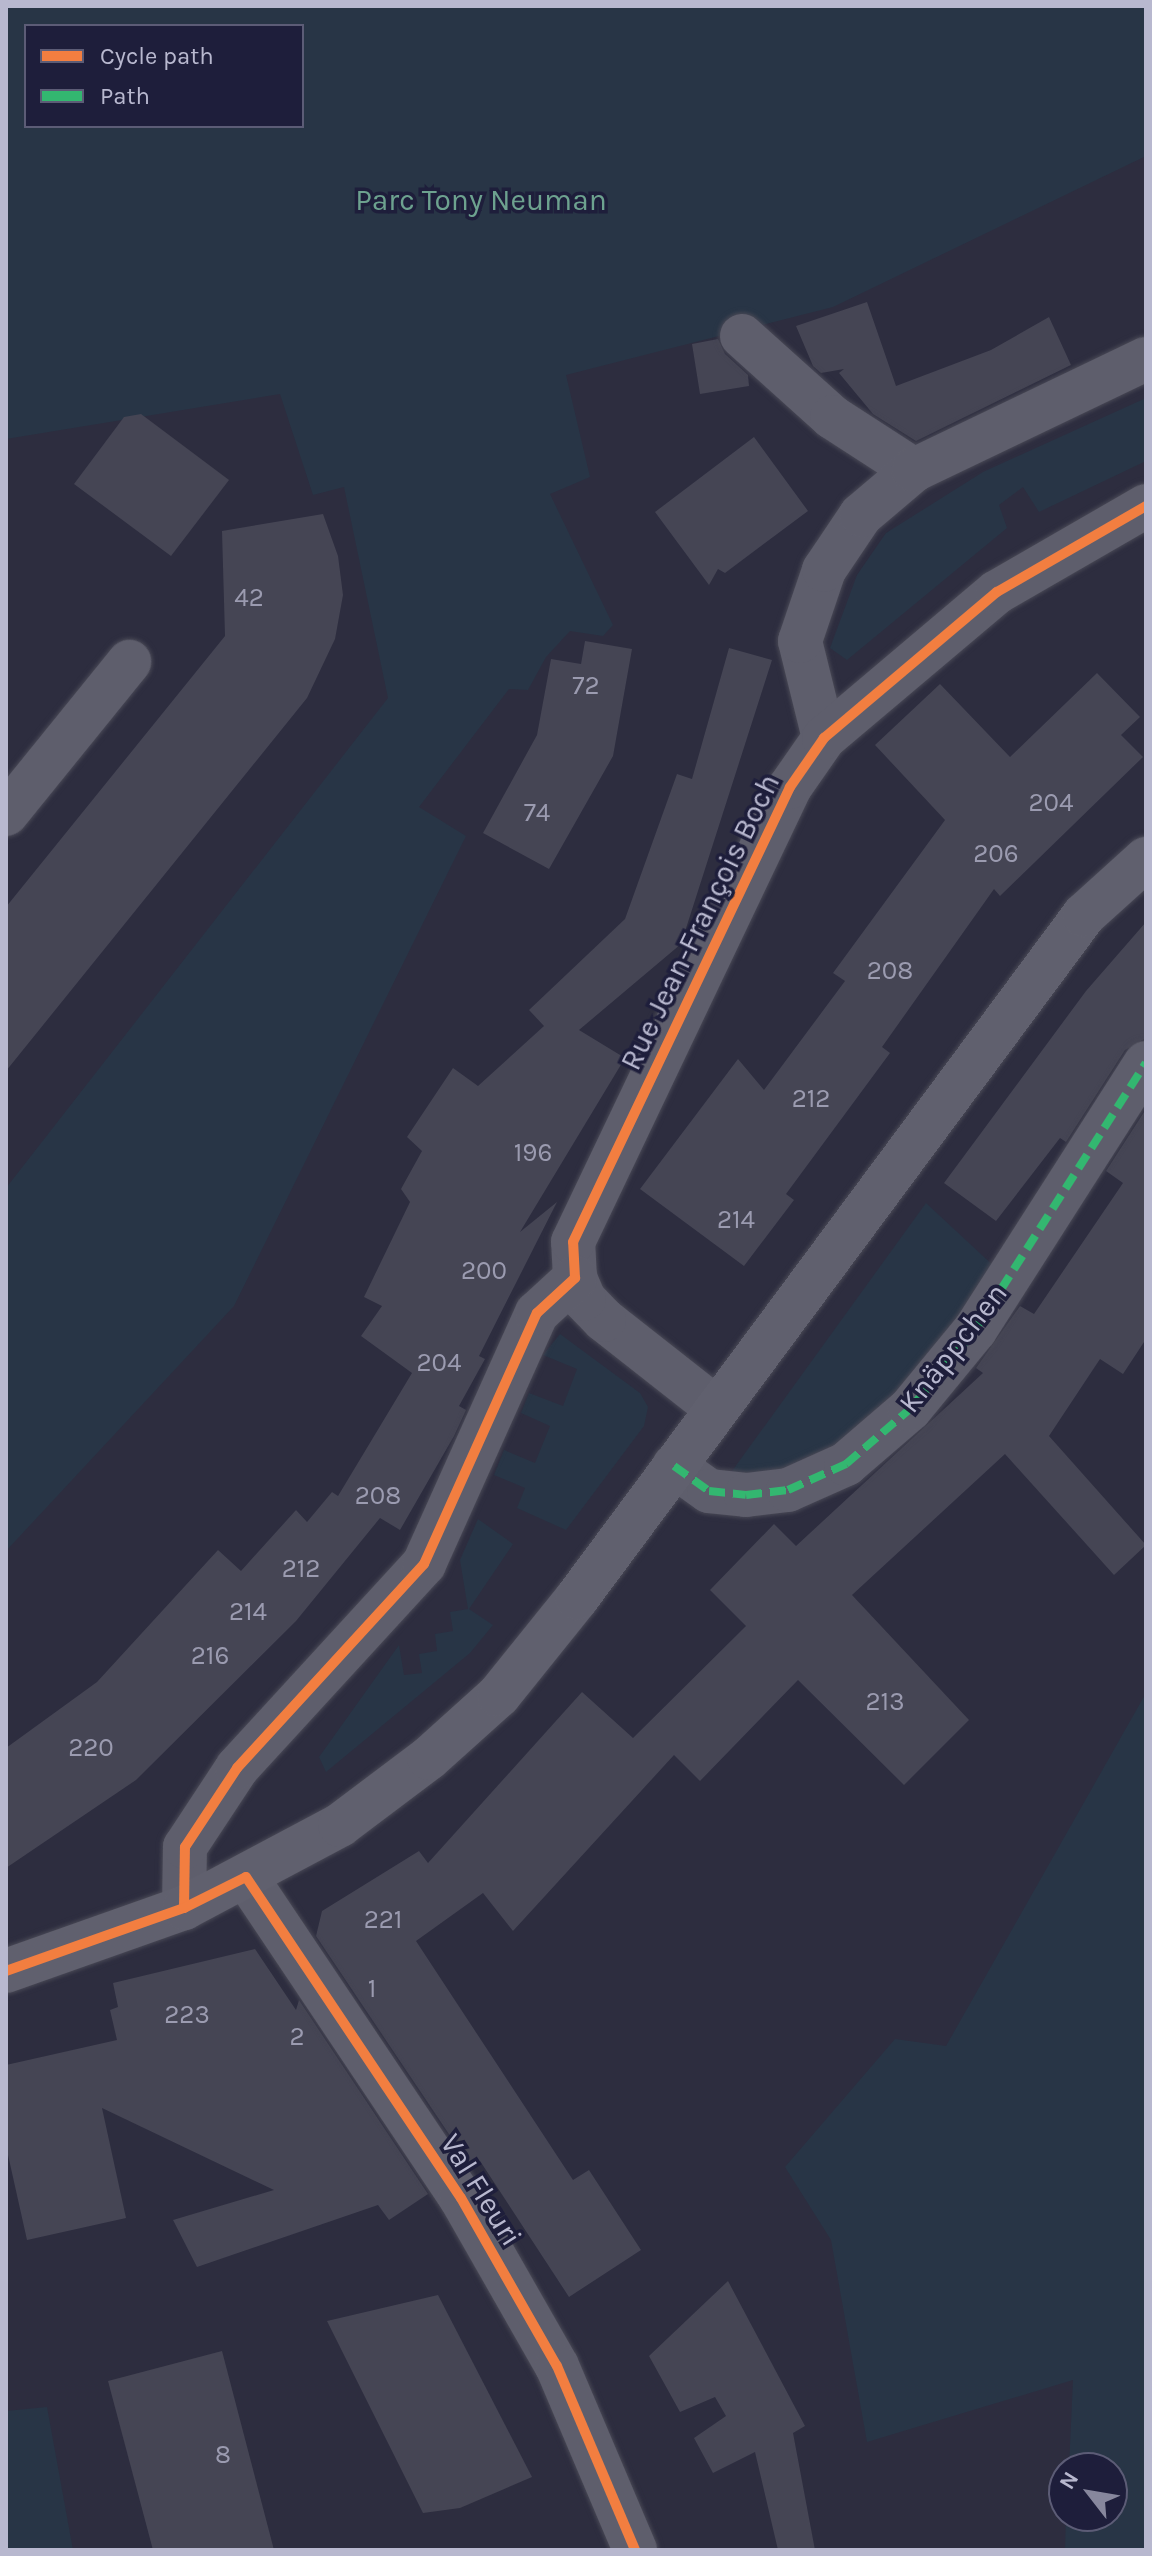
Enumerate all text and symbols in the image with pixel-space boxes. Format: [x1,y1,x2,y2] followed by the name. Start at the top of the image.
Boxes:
[24,24,304,128] legend
[100,42,214,70] text: Cycle path
[100,82,150,110] text: Path
[355,182,607,218] park label: Parc Tony Neuman
[234,582,264,614] house number: 42
[572,670,600,702] house number: 72
[613,768,787,1076] street label: Rue Jean-François Boch
[1028,787,1074,819] house number: 204
[524,797,550,829] house number: 74
[973,838,1019,870] house number: 206
[867,955,913,987] house number: 208
[792,1083,830,1115] house number: 212
[514,1137,552,1169] house number: 196
[717,1204,755,1236] house number: 214
[461,1255,507,1287] house number: 200
[891,1276,1015,1420] street label: Knäppchen
[416,1347,462,1379] house number: 204
[355,1480,401,1512] house number: 208
[282,1553,320,1585] house number: 212
[229,1596,267,1628] house number: 214
[191,1640,229,1672] house number: 216
[865,1686,905,1718] house number: 213
[68,1732,114,1764] house number: 220
[364,1904,402,1936] house number: 221
[368,1973,376,2005] house number: 1
[164,1999,210,2031] house number: 223
[289,2021,305,2053] house number: 2
[433,2127,529,2253] street label: Val Fleuri
[215,2439,231,2471] house number: 8
[1048,2452,1128,2532] north arrow
[1054,2467,1084,2494] text: N

